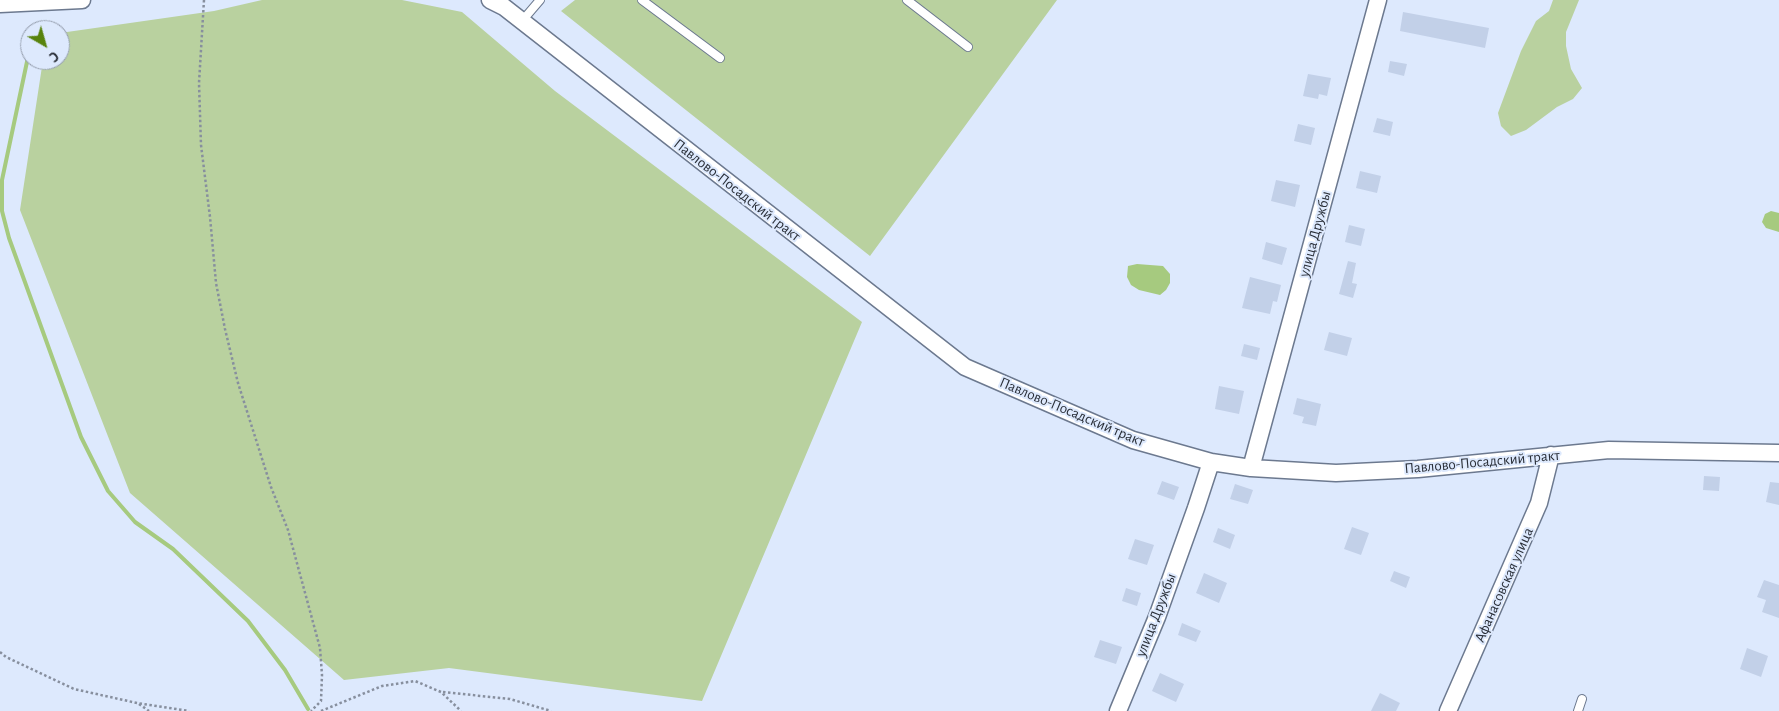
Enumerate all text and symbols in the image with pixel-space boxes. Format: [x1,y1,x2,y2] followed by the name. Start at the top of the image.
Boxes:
[20,20,70,70] north arrow
[46,48,61,64] text: С
[670,135,804,245] street label: Павлово-Посадский тракт
[1295,189,1335,279] street label: улица Дружбы
[997,373,1147,451] street label: Павлово-Посадский тракт
[1403,446,1561,478] street label: Павлово-Посадский тракт
[1471,525,1537,645] street label: Афанасовская улица
[1132,571,1180,659] street label: улица Дружбы

